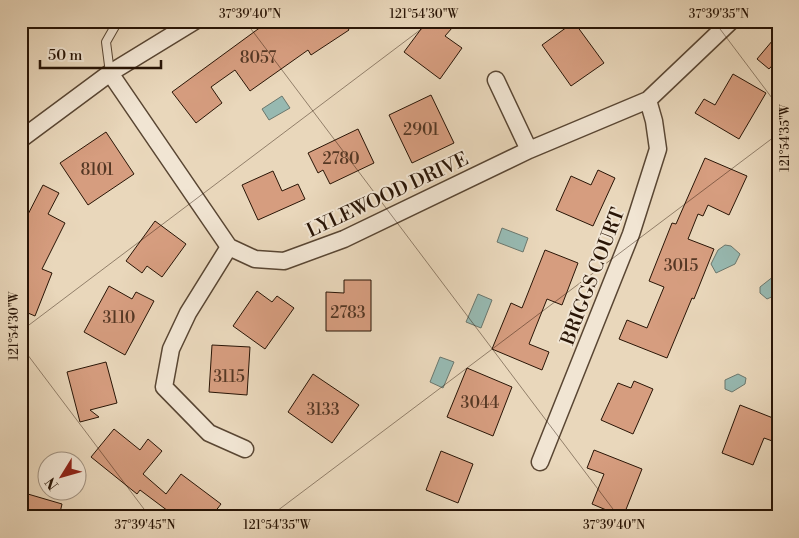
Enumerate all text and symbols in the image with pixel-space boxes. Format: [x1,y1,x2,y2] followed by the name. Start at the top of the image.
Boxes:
[219,7,281,22] text: 37°39'40"N
[390,7,460,22] text: 121°54'30"W
[689,7,749,22] text: 37°39'35"N
[40,38,161,70] scale bar
[48,46,82,65] text: 50 m
[240,48,276,68] house number: 8057
[778,103,793,172] text: 121°54'35"W
[403,120,439,140] house number: 2901
[303,147,472,243] street label: LYLEWOOD DRIVE
[322,149,360,169] house number: 2780
[81,160,114,180] house number: 8101
[555,204,630,349] street label: BRIGGS COURT
[664,256,699,276] house number: 3015
[7,290,22,360] text: 121°54'30"W
[330,303,366,323] house number: 2783
[103,308,135,328] house number: 3110
[213,367,245,387] house number: 3115
[461,393,500,413] house number: 3044
[306,400,340,420] house number: 3133
[38,450,88,500] north arrow
[42,473,63,493] text: N
[115,518,175,533] text: 37°39'45"N
[243,518,312,533] text: 121°54'35"W
[583,518,645,533] text: 37°39'40"N

